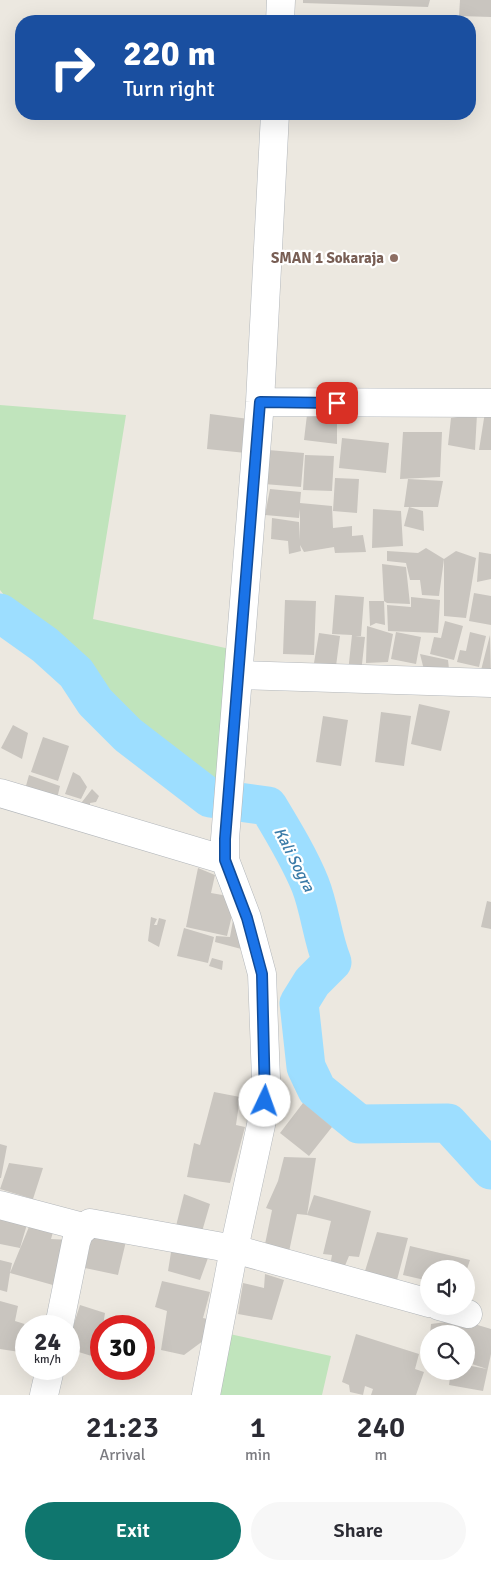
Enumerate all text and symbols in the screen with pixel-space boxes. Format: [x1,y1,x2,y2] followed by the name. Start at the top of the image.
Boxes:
[123,32,216,75] text: 220 m
[40,35,105,100] icon: right
[123,75,215,102] text: Turn right
[271,249,384,267] place label: SMAN 1 Sokaraja
[388,252,400,264] marker: SMAN 1 Sokaraja
[316,382,358,424] pin
[323,389,351,417] icon: arrive
[269,824,319,896] water label: Kali Sogra
[238,1074,290,1126] position arrow
[420,1260,475,1380] map controls
[420,1260,475,1315] button: sound
[90,1315,155,1380] speed limit sign: 30
[420,1325,475,1380] button: search
[34,1326,61,1357] text: 24
[34,1352,61,1367] text: km/h
[86,1409,159,1446] text: 21:23
[250,1409,266,1446] text: 1
[357,1409,405,1446] text: 240
[99,1445,145,1465] text: Arrival
[245,1445,271,1465] text: min
[374,1445,387,1465] text: m
[25,1502,241,1560] button: Exit
[251,1502,466,1560] button: Share

